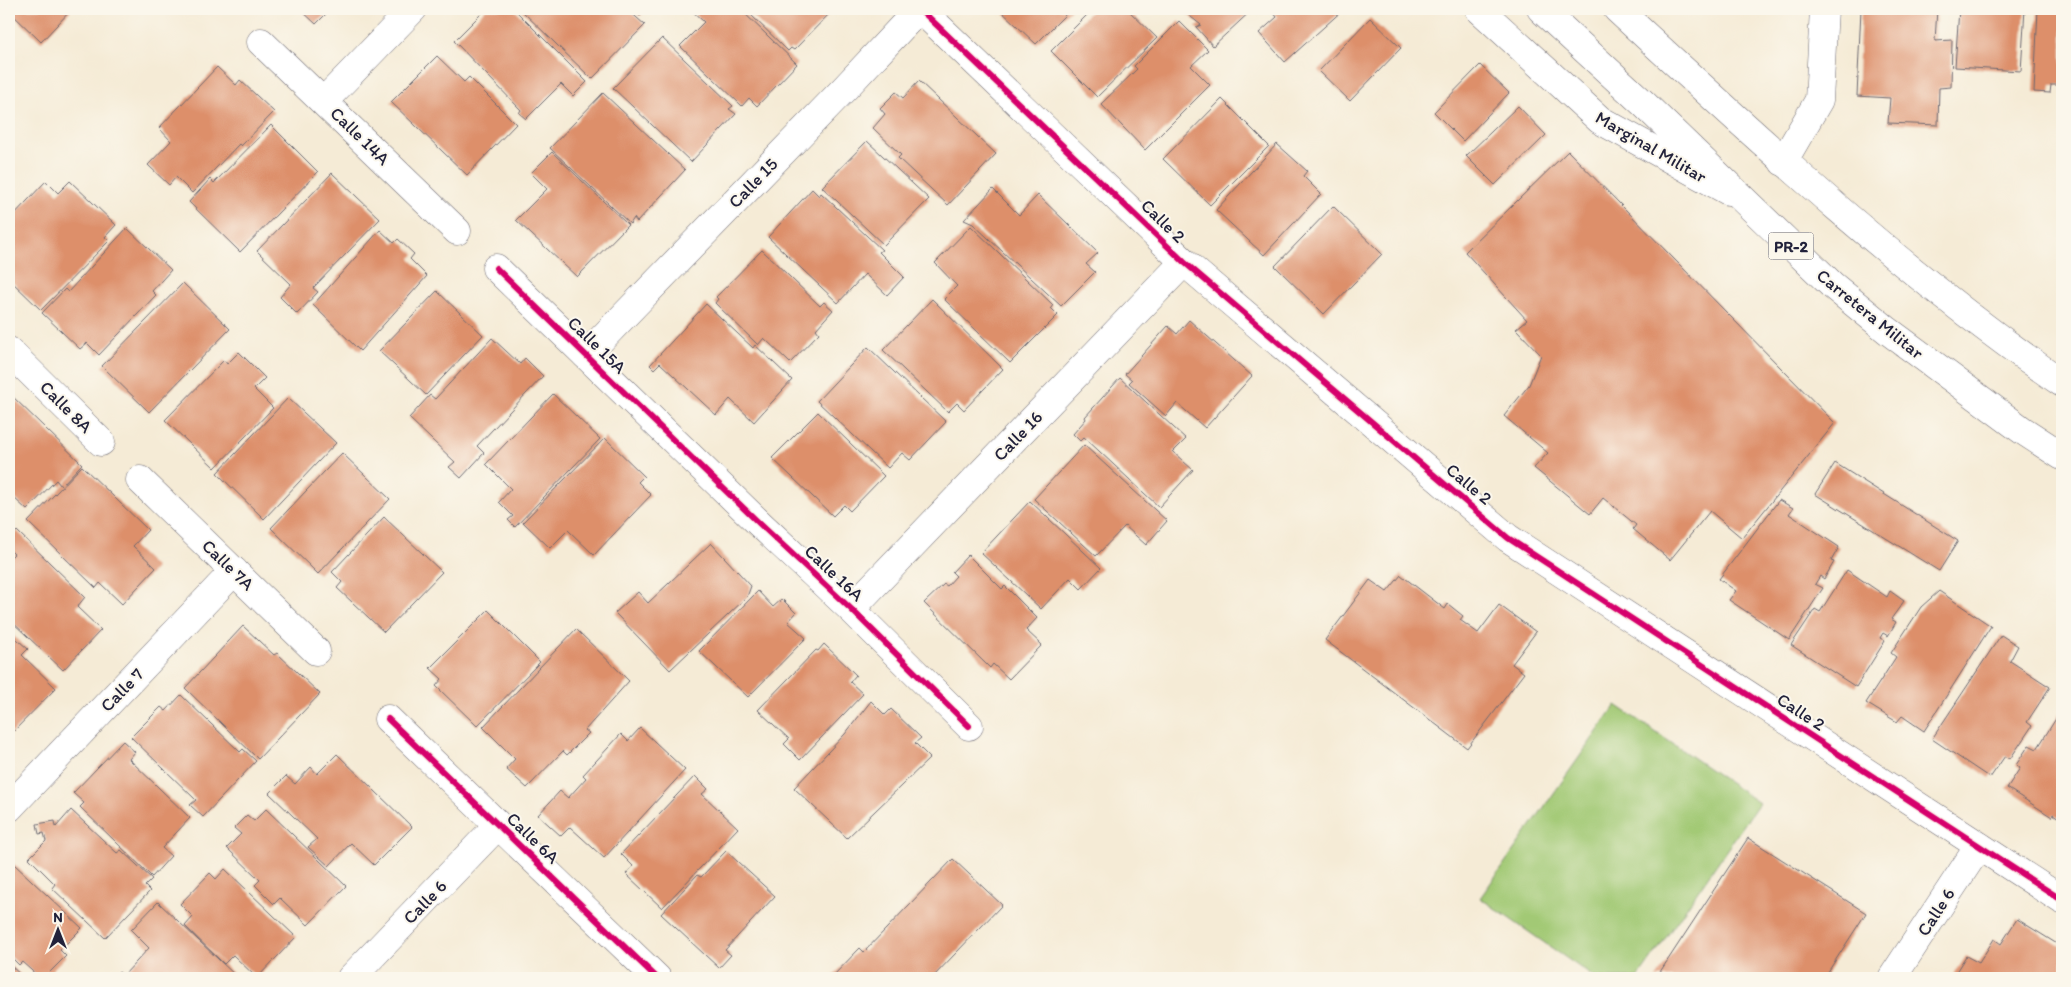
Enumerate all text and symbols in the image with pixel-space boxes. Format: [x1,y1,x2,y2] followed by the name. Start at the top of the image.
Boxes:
[326,102,395,170] street label: Calle 14A
[1591,106,1711,188] street label: Marginal Militar
[724,153,782,213] street label: Calle 15
[1136,195,1190,248] street label: Calle 2
[1768,232,1814,260] road number: PR-2
[1812,264,1929,364] street label: Carretera Militar
[563,312,631,379] street label: Calle 15A
[35,376,97,438] street label: Calle 8A
[989,406,1047,466] street label: Calle 16
[1442,458,1497,510] street label: Calle 2
[197,535,259,596] street label: Calle 7A
[800,540,869,606] street label: Calle 16A
[96,663,148,717] street label: Calle 7
[1773,688,1830,736] street label: Calle 2
[502,808,564,869] street label: Calle 6A
[399,875,451,929] street label: Calle 6
[1912,884,1960,940] street label: Calle 6
[32,904,82,954] north arrow
[53,909,63,926] text: N

